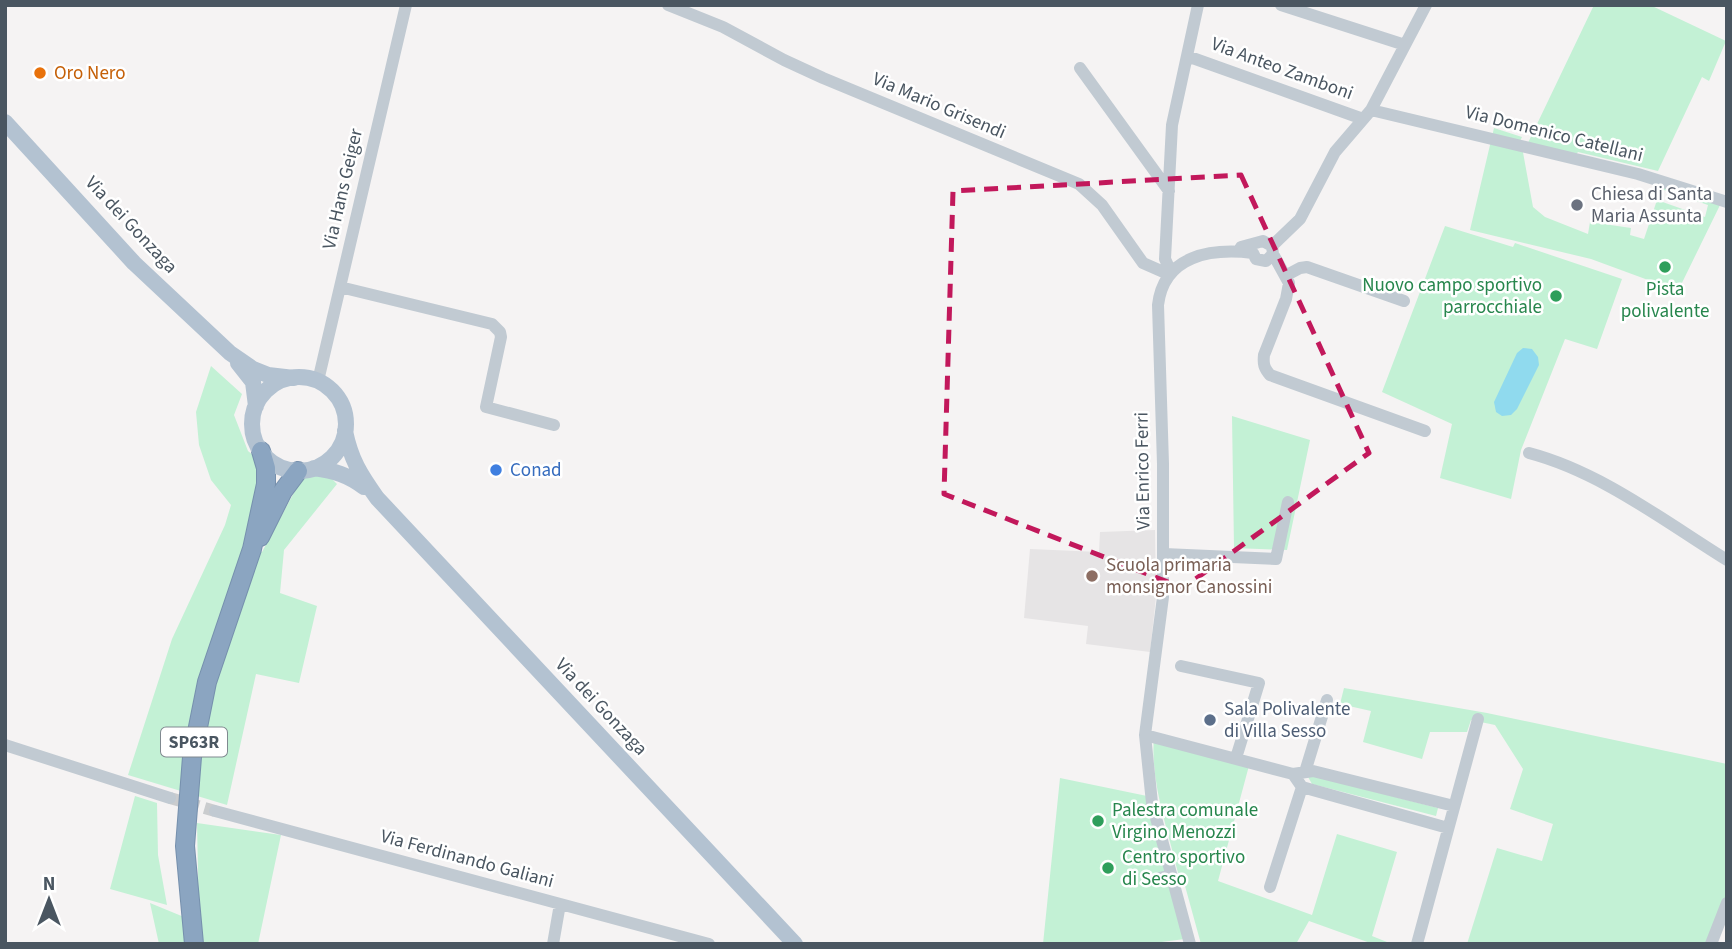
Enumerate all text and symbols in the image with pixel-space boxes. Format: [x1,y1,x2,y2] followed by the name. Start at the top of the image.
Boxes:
[1207,31,1357,107] street label: Via Anteo Zamboni
[54,60,126,87] place label: Oro Nero
[32,65,48,81] marker: Oro Nero
[868,66,1010,146] street label: Via Mario Grisendi
[1462,99,1646,169] street label: Via Domenico Catellani
[316,126,370,252] street label: Via Hans Geiger
[79,170,183,280] street label: Via dei Gonzaga
[1591,181,1712,230] place label: Chiesa di Santa Maria Assunta
[1569,197,1585,213] marker: Chiesa di Santa Maria Assunta
[1657,259,1673,275] marker: Pista polivalente
[1362,272,1542,321] place label: Nuovo campo sportivo parrocchiale
[1621,276,1709,325] place label: Pista polivalente
[1548,288,1564,304] marker: Nuovo campo sportivo parrocchiale
[1128,412,1158,530] street label: Via Enrico Ferri
[510,457,562,484] place label: Conad
[488,462,504,478] marker: Conad
[1106,552,1272,601] place label: Scuola primaria monsignor Canossini
[1084,568,1100,584] marker: Scuola primaria monsignor Canossini
[549,652,653,762] street label: Via dei Gonzaga
[1224,696,1350,745] place label: Sala Polivalente di Villa Sesso
[1202,712,1218,728] marker: Sala Polivalente di Villa Sesso
[161,728,227,756] road number: SP63R
[1112,797,1258,846] place label: Palestra comunale Virgino Menozzi
[1090,813,1106,829] marker: Palestra comunale Virgino Menozzi
[377,823,557,895] street label: Via Ferdinando Galiani
[1122,844,1245,893] place label: Centro sportivo di Sesso
[1100,860,1116,876] marker: Centro sportivo di Sesso
[14,865,84,935] north arrow
[43,871,55,898] text: N

